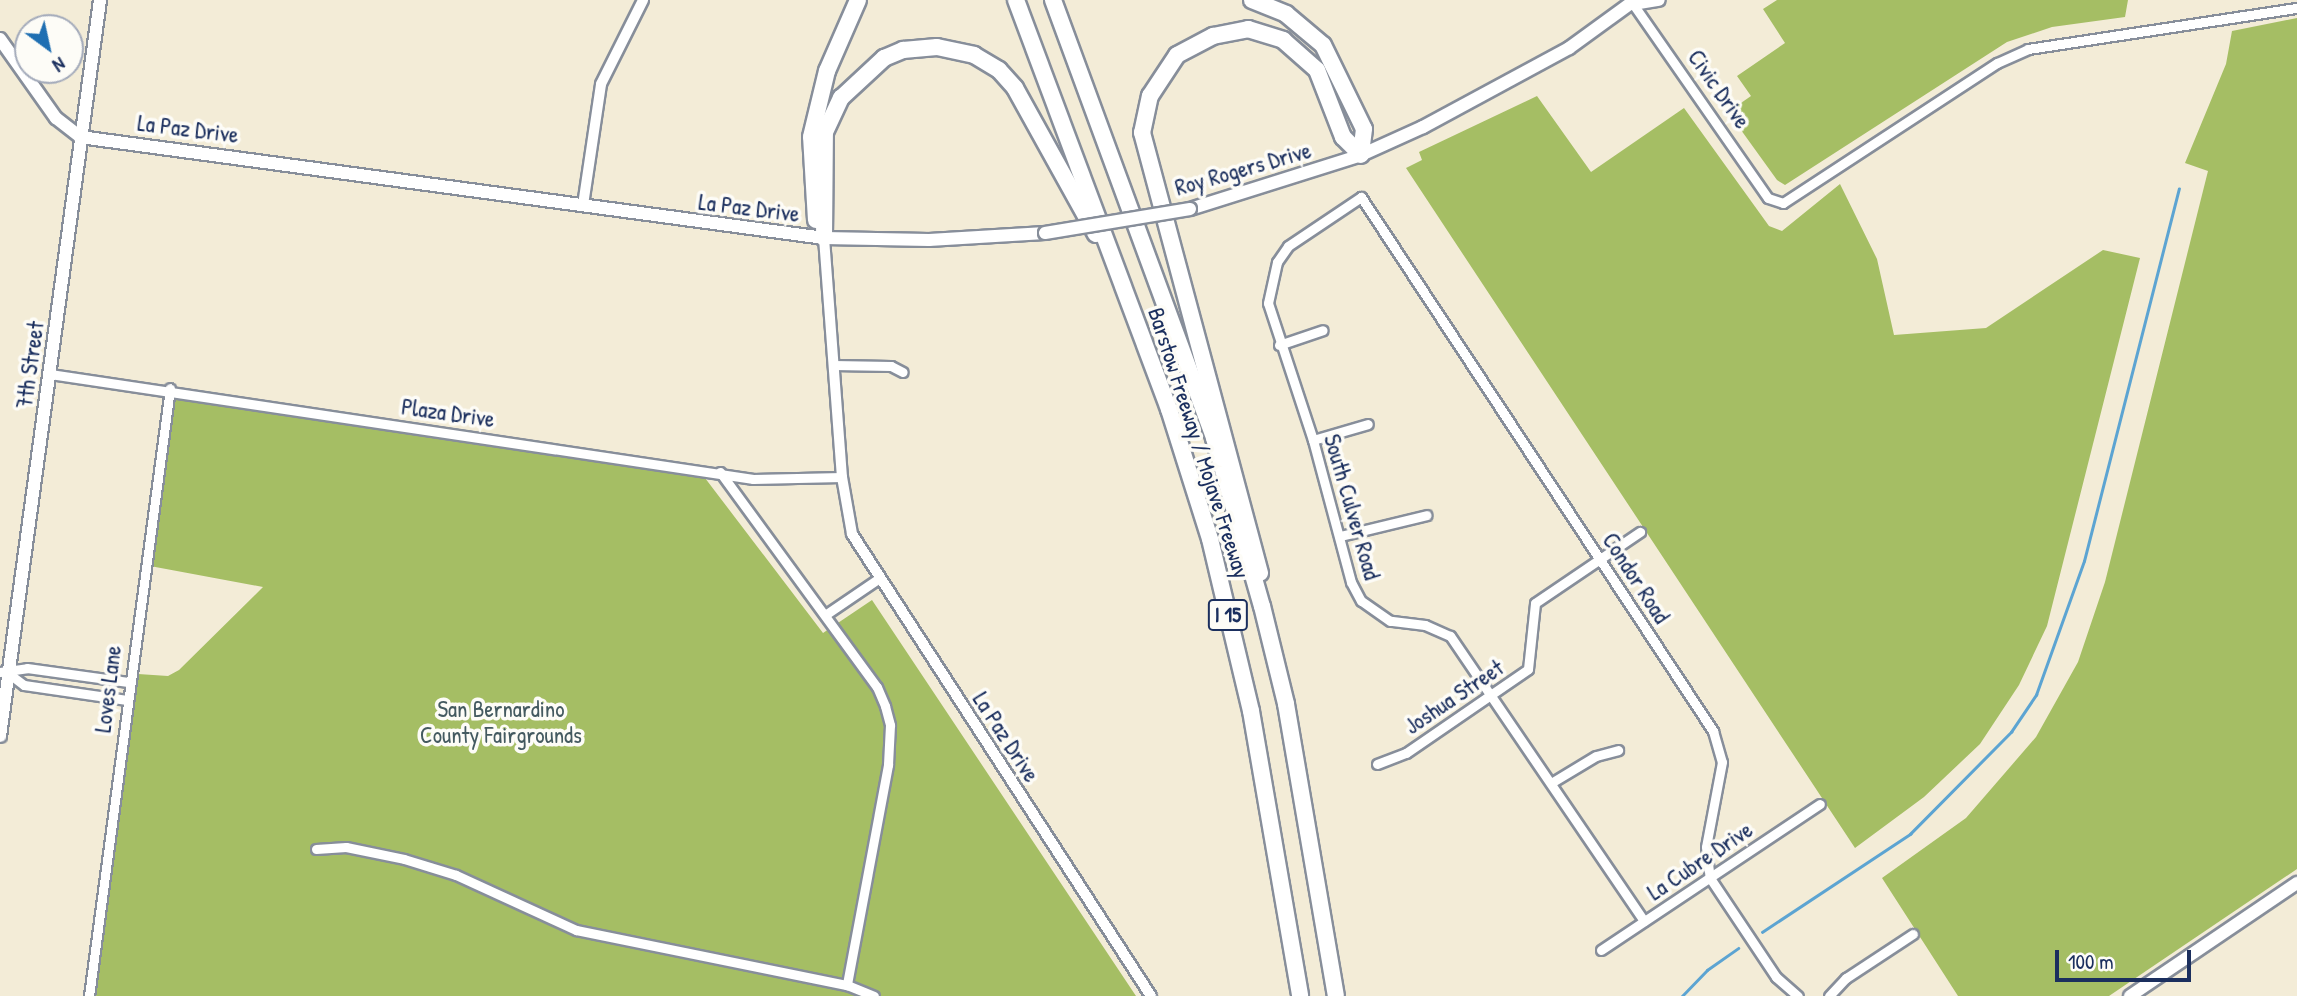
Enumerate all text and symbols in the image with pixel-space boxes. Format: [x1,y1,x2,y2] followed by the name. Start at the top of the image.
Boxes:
[14,14,84,84] north arrow
[1682,44,1756,134] street label: Civic Drive
[48,51,71,79] text: N
[136,109,240,149] street label: La Paz Drive
[1172,136,1314,202] street label: Roy Rogers Drive
[697,188,801,228] street label: La Paz Drive
[1142,304,1256,582] street label: Barstow Freeway / Mojave Freeway
[10,320,50,410] street label: 7th Street
[400,393,496,433] street label: Plaza Drive
[1318,431,1386,583] street label: South Culver Road
[1597,528,1675,628] street label: Condor Road
[1207,598,1249,632] road number: I 15
[89,644,127,734] street label: Loves Lane
[1399,654,1509,740] street label: Joshua Street
[967,687,1045,787] street label: La Paz Drive
[420,695,582,749] park label: San Bernardino County Fairgrounds
[1642,816,1758,906] street label: La Cubre Drive
[2059,936,2196,980] scale bar
[2068,947,2114,976] text: 100 m

